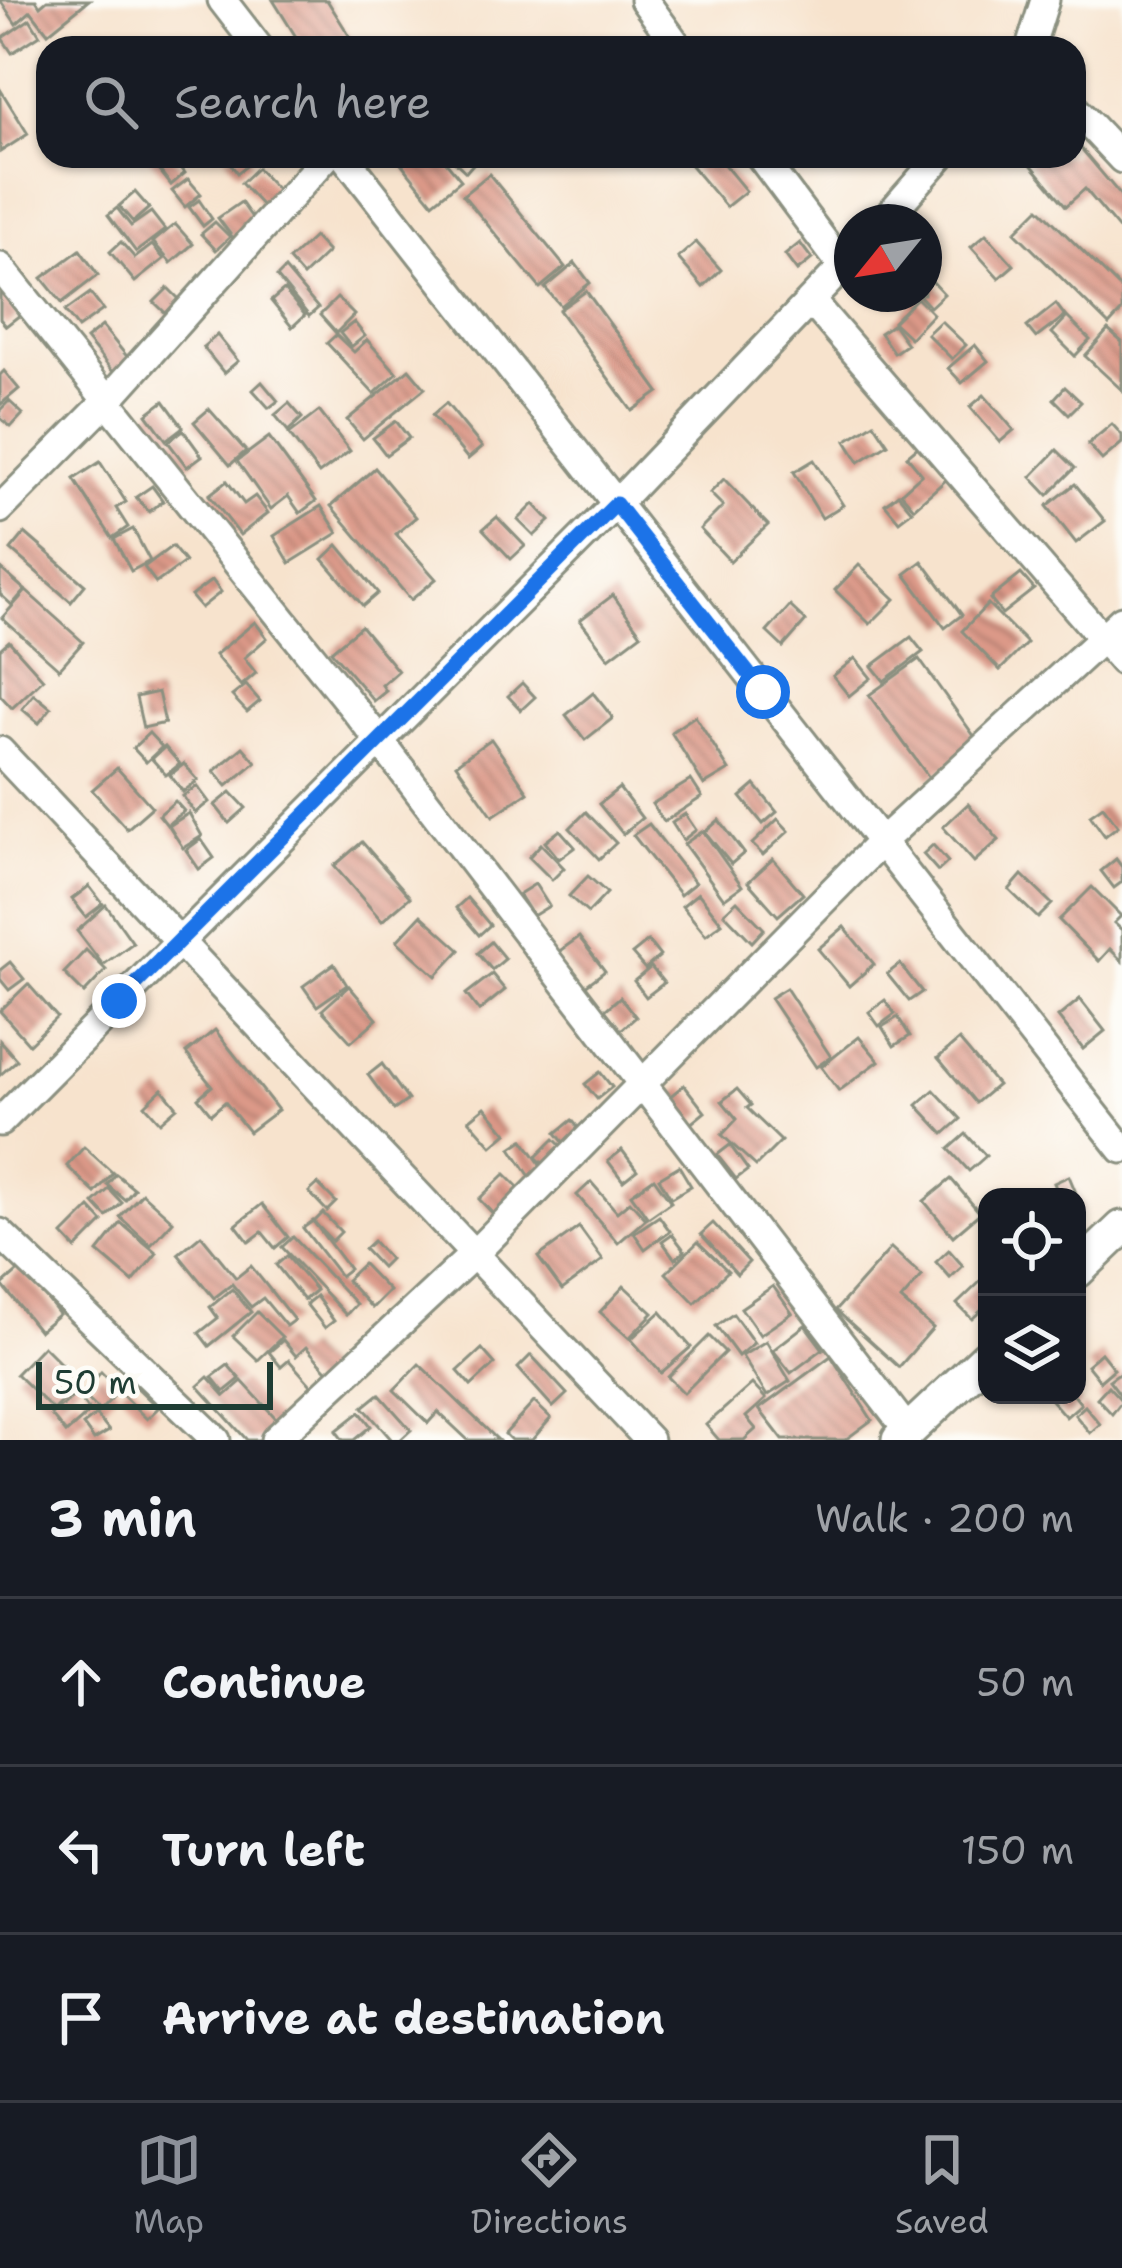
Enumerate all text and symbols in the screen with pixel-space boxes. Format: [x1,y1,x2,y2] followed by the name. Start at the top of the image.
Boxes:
[36,36,1086,168] search box
[78,69,144,135] icon: search
[174,72,431,132] text: Search here
[834,204,942,312] north arrow
[736,665,790,719] route start
[92,974,146,1028] route end
[978,1188,1086,1404] map controls
[978,1188,1086,1296] button: locate
[978,1296,1086,1404] button: layers
[36,1356,273,1409] scale bar
[54,1360,137,1405] text: 50 m
[48,1484,197,1552] text: 3 min
[815,1492,1074,1544] text: Walk · 200 m
[48,1649,114,1715] icon: ahead
[162,1652,366,1712] text: Continue
[976,1656,1074,1708] text: 50 m
[48,1817,114,1883] icon: left
[162,1820,365,1880] text: Turn left
[961,1824,1074,1876] text: 150 m
[48,1985,114,2051] icon: arrive
[162,1988,665,2048] text: Arrive at destination
[133,2127,204,2244] tab: Map
[471,2127,628,2244] tab: Directions
[895,2127,989,2244] tab: Saved

